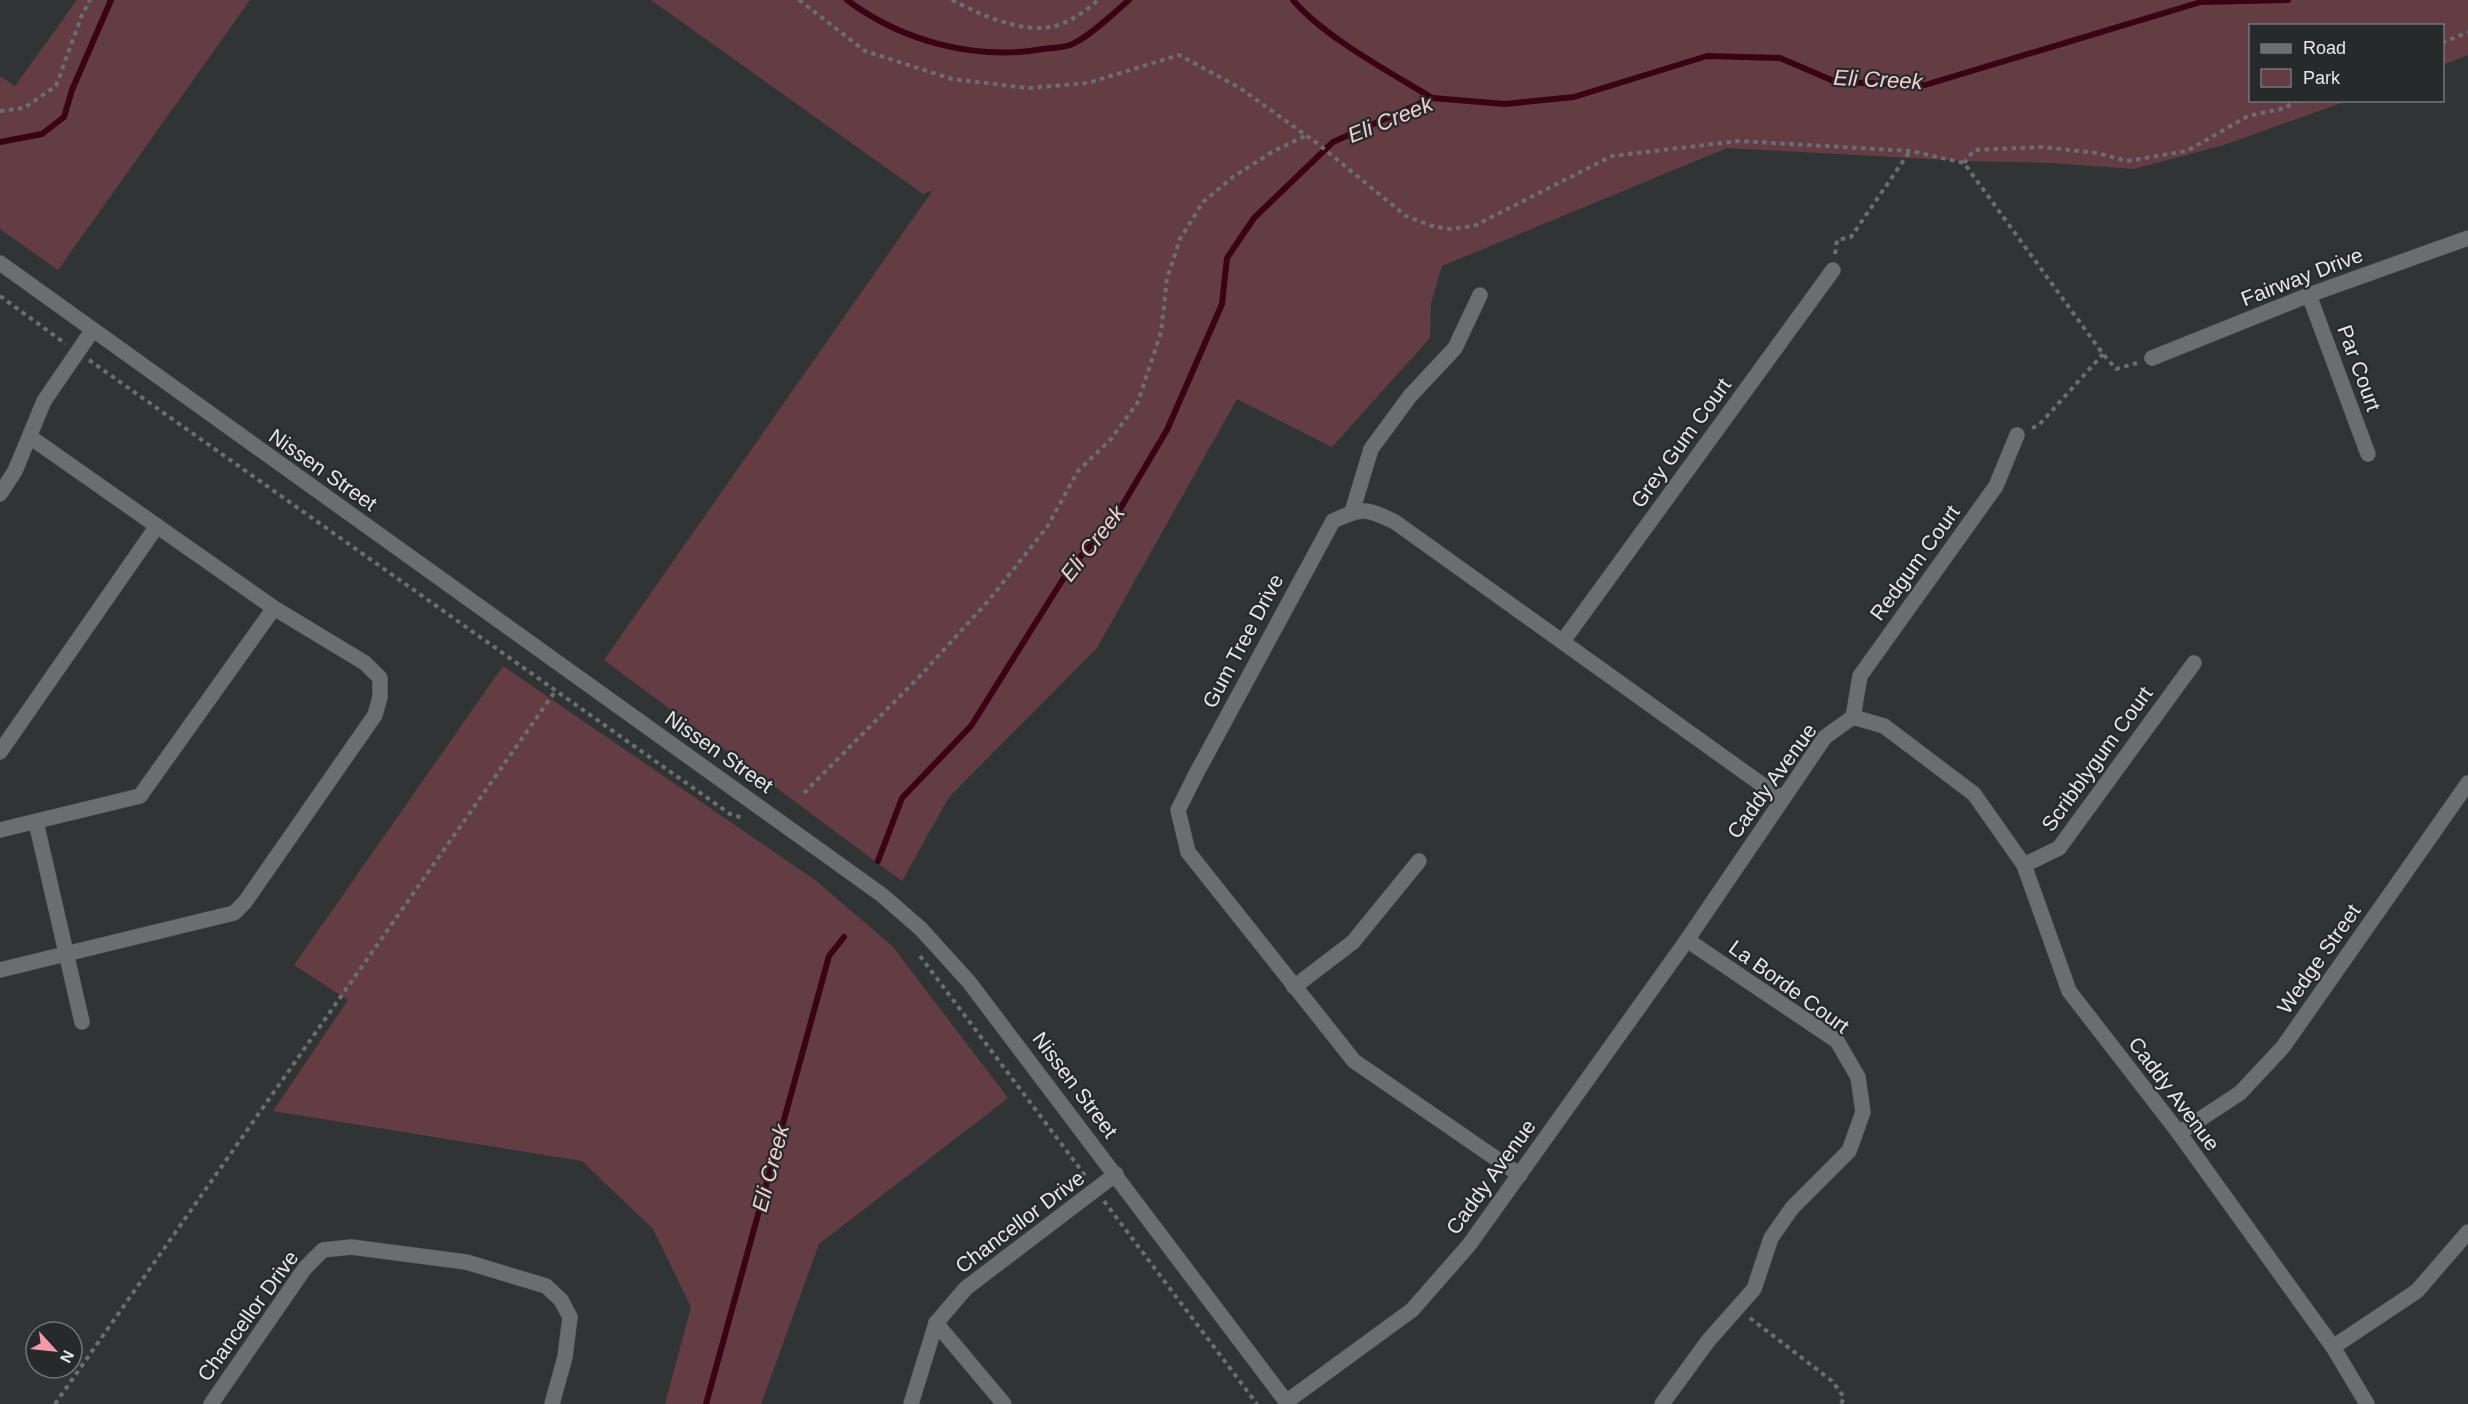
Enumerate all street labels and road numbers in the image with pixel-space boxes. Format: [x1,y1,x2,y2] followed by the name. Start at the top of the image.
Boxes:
[2238,243,2366,310] street label: Fairway Drive
[2333,322,2386,414] street label: Par Court
[1626,374,1735,512] street label: Grey Gum Court
[265,424,382,515] street label: Nissen Street
[1865,501,1964,625] street label: Redgum Court
[1198,570,1288,712] street label: Gum Tree Drive
[2037,682,2157,835] street label: Scribblygum Court
[661,706,778,797] street label: Nissen Street
[1722,719,1821,843] street label: Caddy Avenue
[2272,900,2365,1018] street label: Wedge Street
[1725,935,1854,1038] street label: La Borde Court
[1028,1027,1123,1142] street label: Nissen Street
[2124,1032,2225,1155] street label: Caddy Avenue
[1441,1115,1540,1239] street label: Caddy Avenue
[951,1166,1089,1277] street label: Chancellor Drive
[193,1246,303,1385] street label: Chancellor Drive

